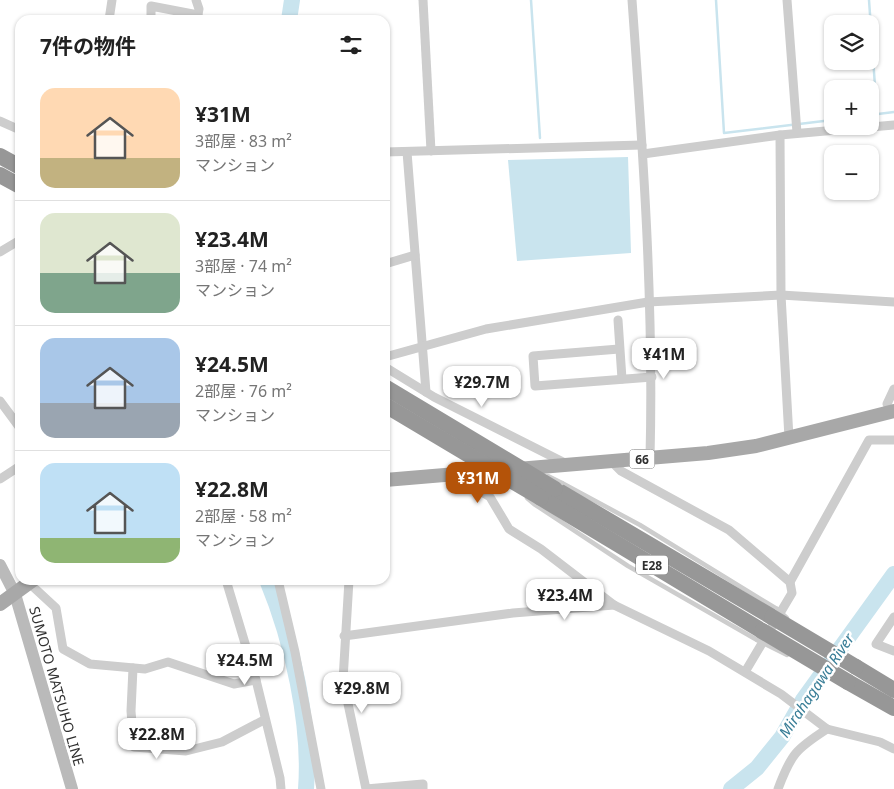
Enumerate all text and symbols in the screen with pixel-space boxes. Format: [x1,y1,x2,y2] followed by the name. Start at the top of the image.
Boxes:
[824,15,879,200] map controls
[824,15,879,70] button: layers
[337,31,365,59] icon: filters
[40,32,136,60] text: 7件の物件
[824,80,879,135] button: +
[195,100,251,128] text: ¥31M
[80,108,140,168] icon: home
[195,130,292,152] text: 3部屋 · 83 m²
[824,145,879,200] button: −
[195,154,275,176] text: マンション
[195,225,269,253] text: ¥23.4M
[80,233,140,293] icon: home
[195,255,292,277] text: 3部屋 · 74 m²
[195,279,275,301] text: マンション
[634,338,694,380] pin: ¥41M
[643,343,685,365] text: ¥41M
[195,350,269,378] text: ¥24.5M
[80,358,140,418] icon: home
[441,366,523,408] pin: ¥29.7M
[454,371,510,393] text: ¥29.7M
[195,380,292,402] text: 2部屋 · 76 m²
[195,404,275,426] text: マンション
[630,449,654,468] road number: 66
[448,462,508,504] pin: ¥31M
[457,467,499,489] text: ¥31M
[195,475,269,503] text: ¥22.8M
[80,483,140,543] icon: home
[195,505,292,527] text: 2部屋 · 58 m²
[195,529,275,551] text: マンション
[636,556,668,574] road number: E28
[524,578,606,621] pin: ¥23.4M
[537,584,593,606] text: ¥23.4M
[25,604,89,768] street label: SUMOTO MATSUHO LINE
[774,628,859,741] water label: Mirahagawa River
[204,644,286,686] pin: ¥24.5M
[217,649,273,671] text: ¥24.5M
[321,672,403,714] pin: ¥29.8M
[334,677,390,699] text: ¥29.8M
[116,718,198,760] pin: ¥22.8M
[129,723,185,745] text: ¥22.8M

